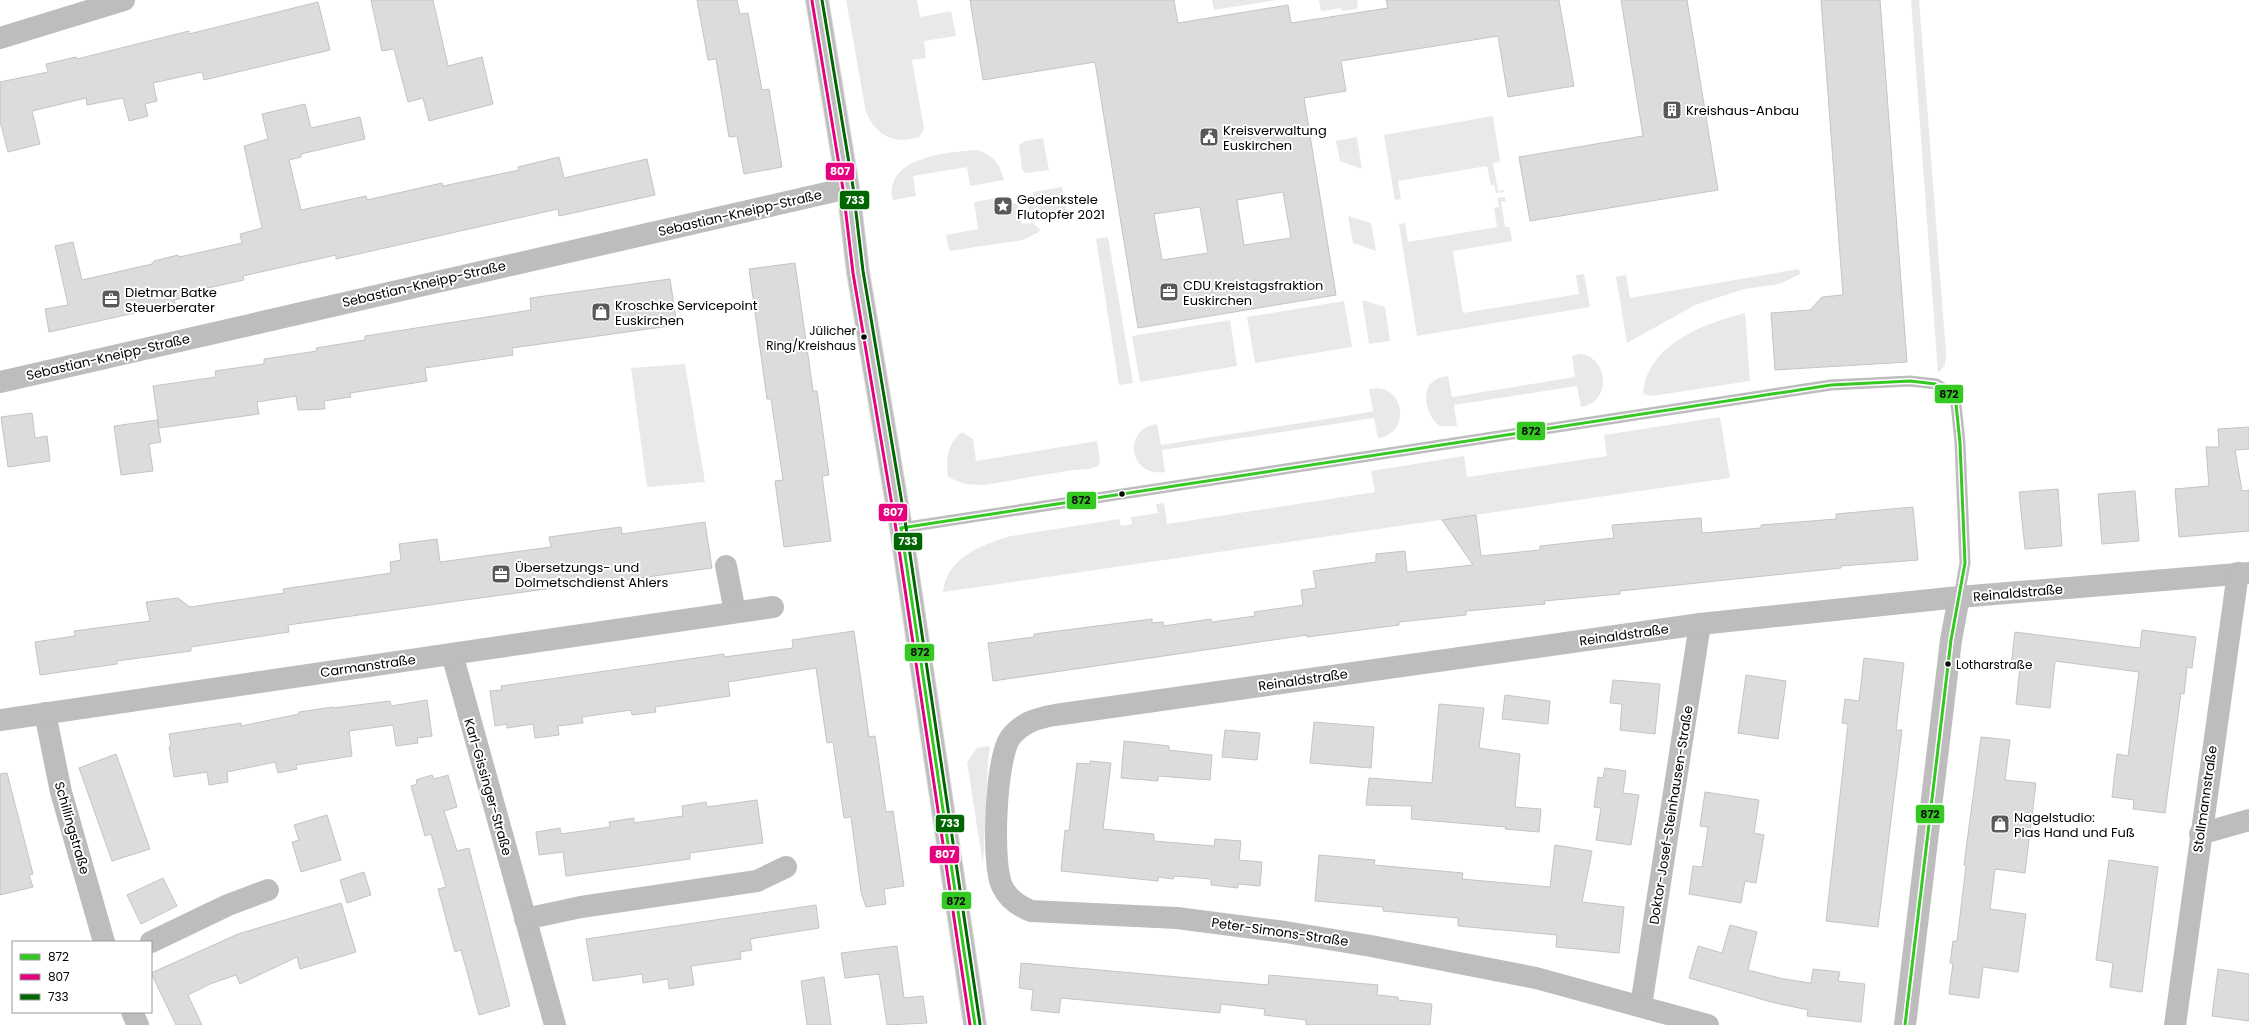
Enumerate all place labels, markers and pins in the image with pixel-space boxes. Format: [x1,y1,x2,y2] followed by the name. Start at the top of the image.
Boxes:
[1661,99,1683,121] building icon: Kreishaus-Anbau
[1686,101,1799,120] place label: Kreishaus-Anbau
[1223,121,1327,155] place label: Kreisverwaltung Euskirchen
[1198,126,1220,148] public building icon: Kreisverwaltung Euskirchen
[1017,190,1105,224] place label: Gedenkstele Flutopfer 2021
[992,195,1014,217] place icon: Gedenkstele Flutopfer 2021
[1183,276,1323,310] place label: CDU Kreistagsfraktion Euskirchen
[1158,281,1180,303] office icon: CDU Kreistagsfraktion Euskirchen
[125,283,217,317] place label: Dietmar Batke Steuerberater
[100,288,122,310] office icon: Dietmar Batke Steuerberater
[615,296,758,330] place label: Kroschke Servicepoint Euskirchen
[590,301,612,323] shop icon: Kroschke Servicepoint Euskirchen
[766,322,857,354] place label: Jülicher Ring/Kreishaus
[859,332,869,342] marker: Jülicher Ring/Kreishaus
[1117,489,1127,499] unlabelled marker
[515,558,668,592] place label: Übersetzungs- und Dolmetschdienst Ahlers
[490,563,512,585] office icon: Übersetzungs- und Dolmetschdienst Ahlers
[1956,656,2032,673] place label: Lotharstraße
[1943,659,1953,669] marker: Lotharstraße
[2014,808,2135,842] place label: Nagelstudio: Pias Hand und Fuß
[1989,813,2011,835] shop icon: Nagelstudio: Pias Hand und Fuß

